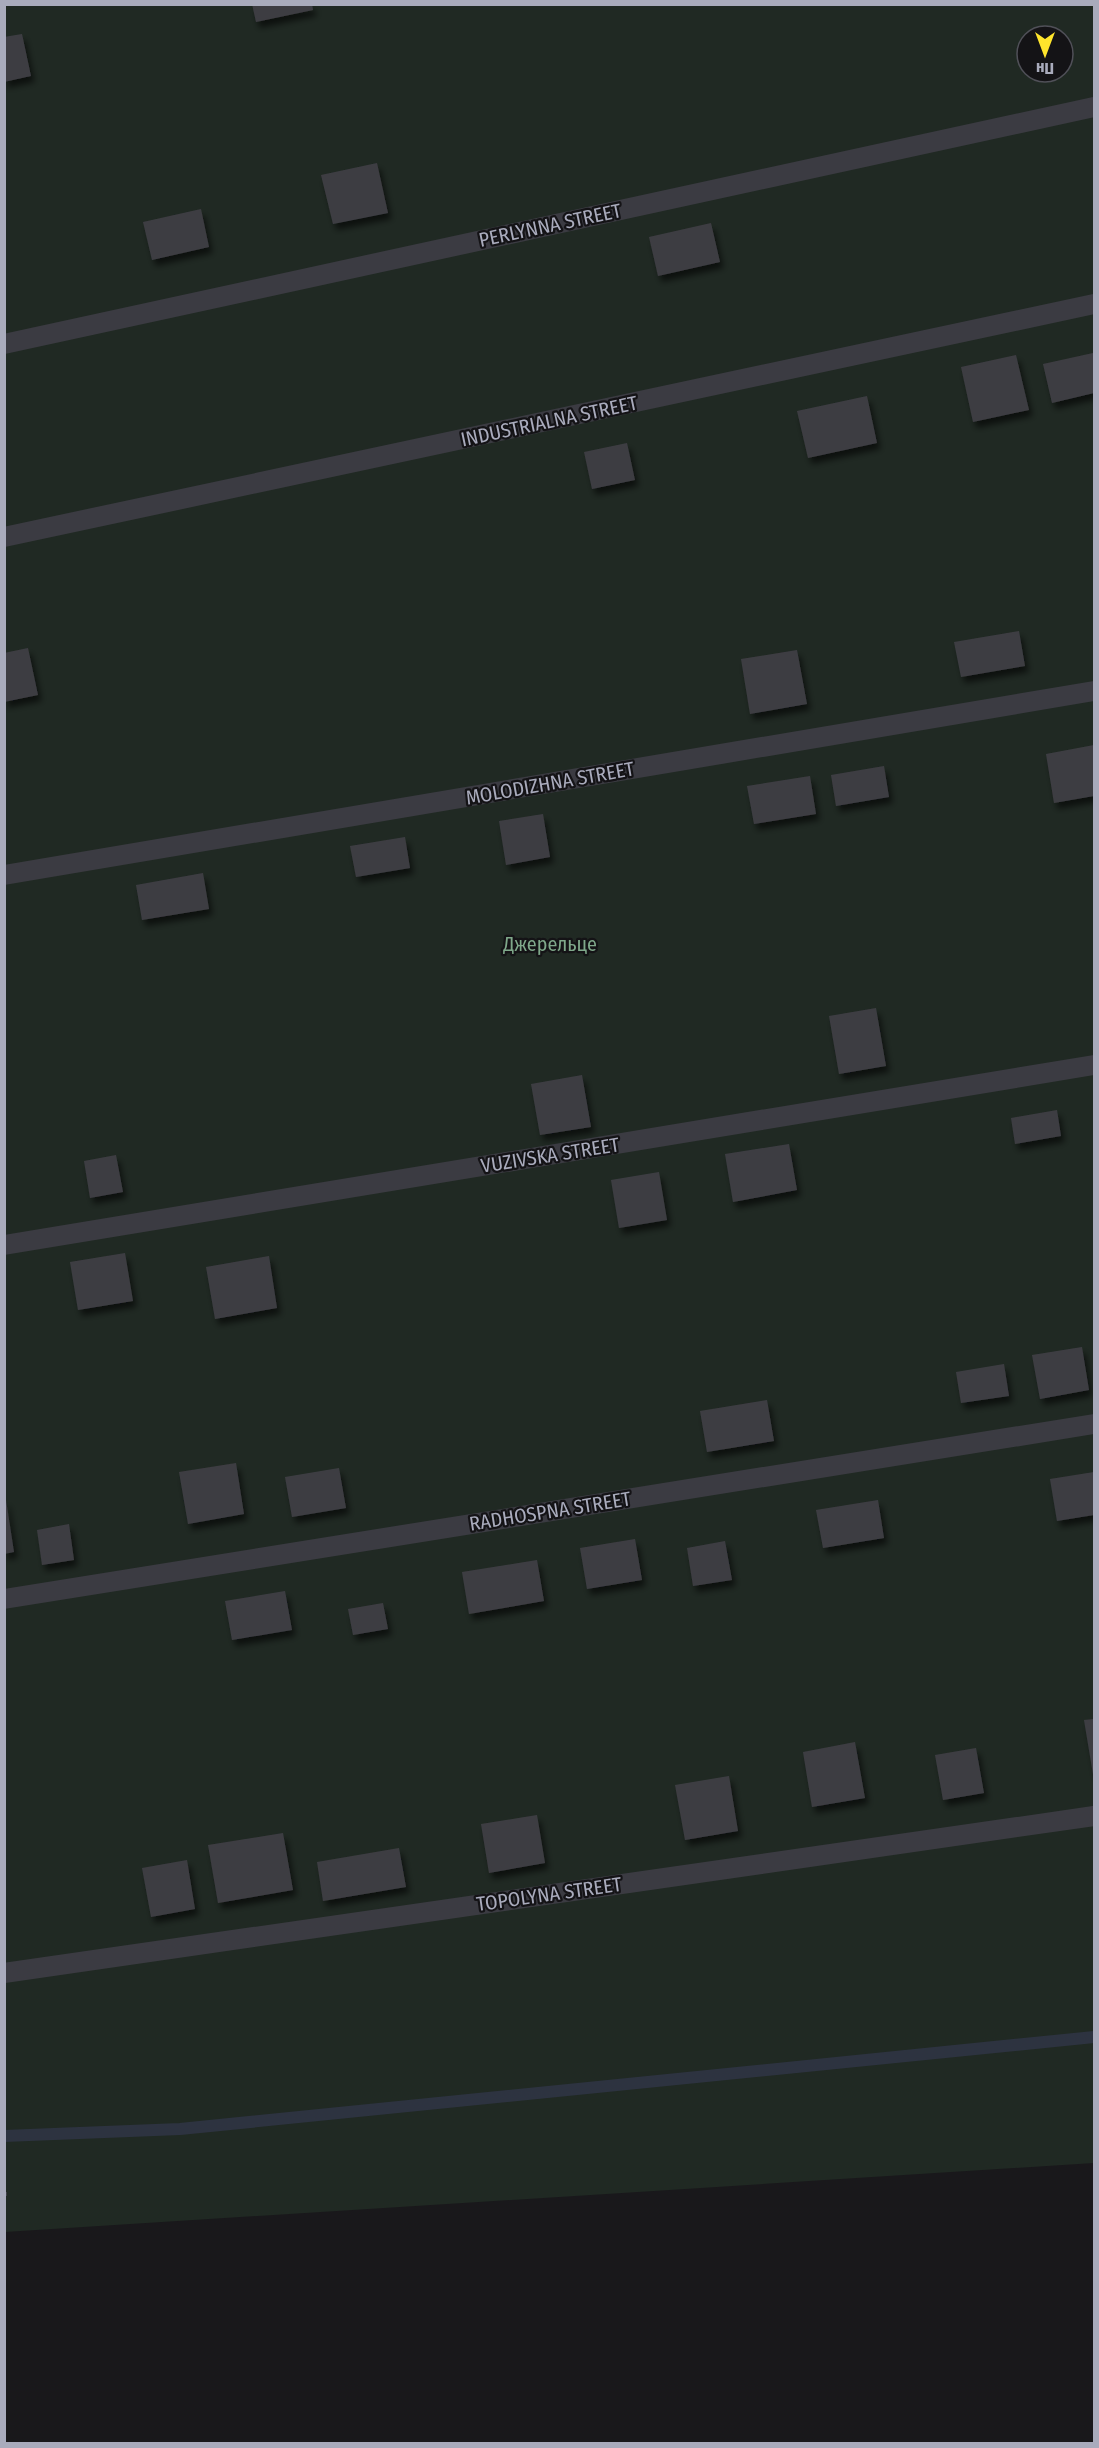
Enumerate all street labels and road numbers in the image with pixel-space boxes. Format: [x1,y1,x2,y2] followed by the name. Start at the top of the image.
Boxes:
[477,198,624,252] street label: PERLYNNA STREET
[459,390,640,451] street label: INDUSTRIALNA STREET
[464,756,637,810] street label: MOLODIZHNA STREET
[479,1132,622,1178] street label: VUZIVSKA STREET
[468,1486,633,1536] street label: RADHOSPNA STREET
[475,1872,624,1916] street label: TOPOLYNA STREET

